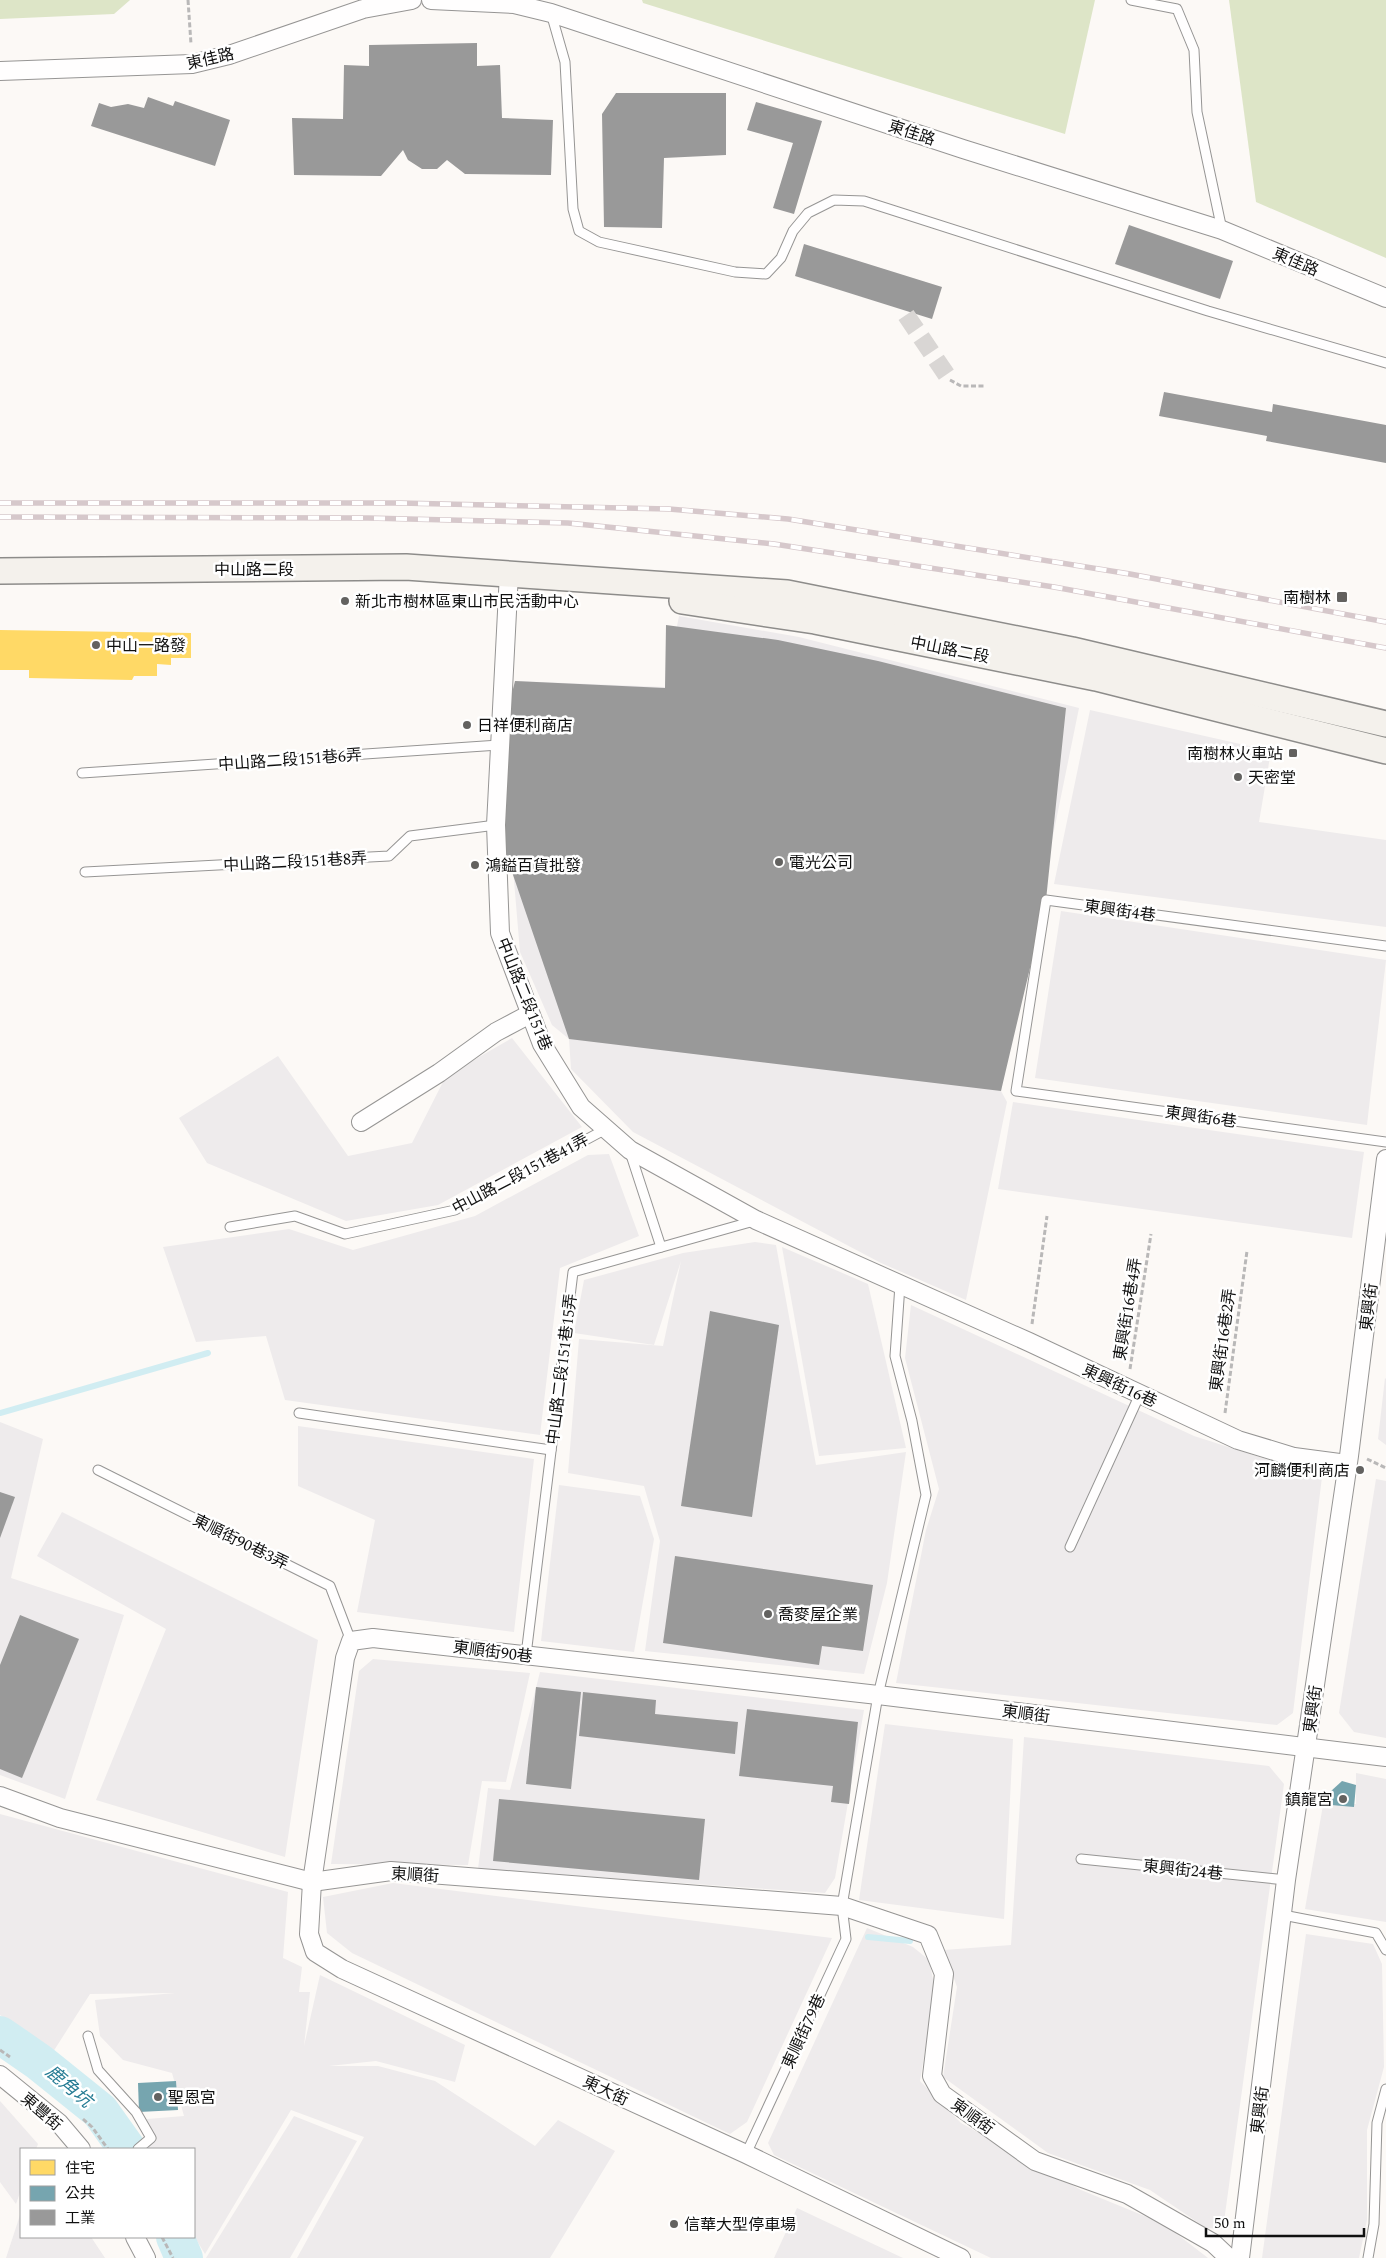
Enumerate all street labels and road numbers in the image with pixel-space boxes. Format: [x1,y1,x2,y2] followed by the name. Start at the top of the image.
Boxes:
[184,42,236,76] street label: 東佳路
[885,114,938,152] street label: 東佳路
[1269,241,1322,282] street label: 東佳路
[214,558,294,582] street label: 中山路二段
[908,631,991,669] street label: 中山路二段
[217,743,363,777] street label: 中山路二段151巷6弄
[223,846,368,878] street label: 中山路二段151巷8弄
[1083,894,1157,928] street label: 東興街4巷
[490,934,558,1055] street label: 中山路二段151巷
[1164,1100,1238,1134] street label: 東興街6巷
[448,1128,593,1220] street label: 中山路二段151巷41弄
[1108,1256,1148,1362] street label: 東興街16巷4弄
[1354,1282,1384,1332] street label: 東興街
[1204,1287,1242,1393] street label: 東興街16巷2弄
[541,1292,583,1446] street label: 中山路二段151巷15弄
[1078,1358,1161,1414] street label: 東興街16巷
[189,1508,293,1575] street label: 東順街90巷3弄
[452,1635,534,1669] street label: 東順街90巷
[1298,1684,1328,1735] street label: 東興街
[1001,1699,1051,1729] street label: 東順街
[1142,1854,1224,1886] street label: 東興街24巷
[390,1862,440,1888] street label: 東順街
[776,1990,832,2073] street label: 東順街79巷
[579,2070,632,2112] street label: 東大街
[1245,2085,1275,2135] street label: 東興街
[15,2087,67,2137] street label: 東豐街
[946,2093,999,2141] street label: 東順街

